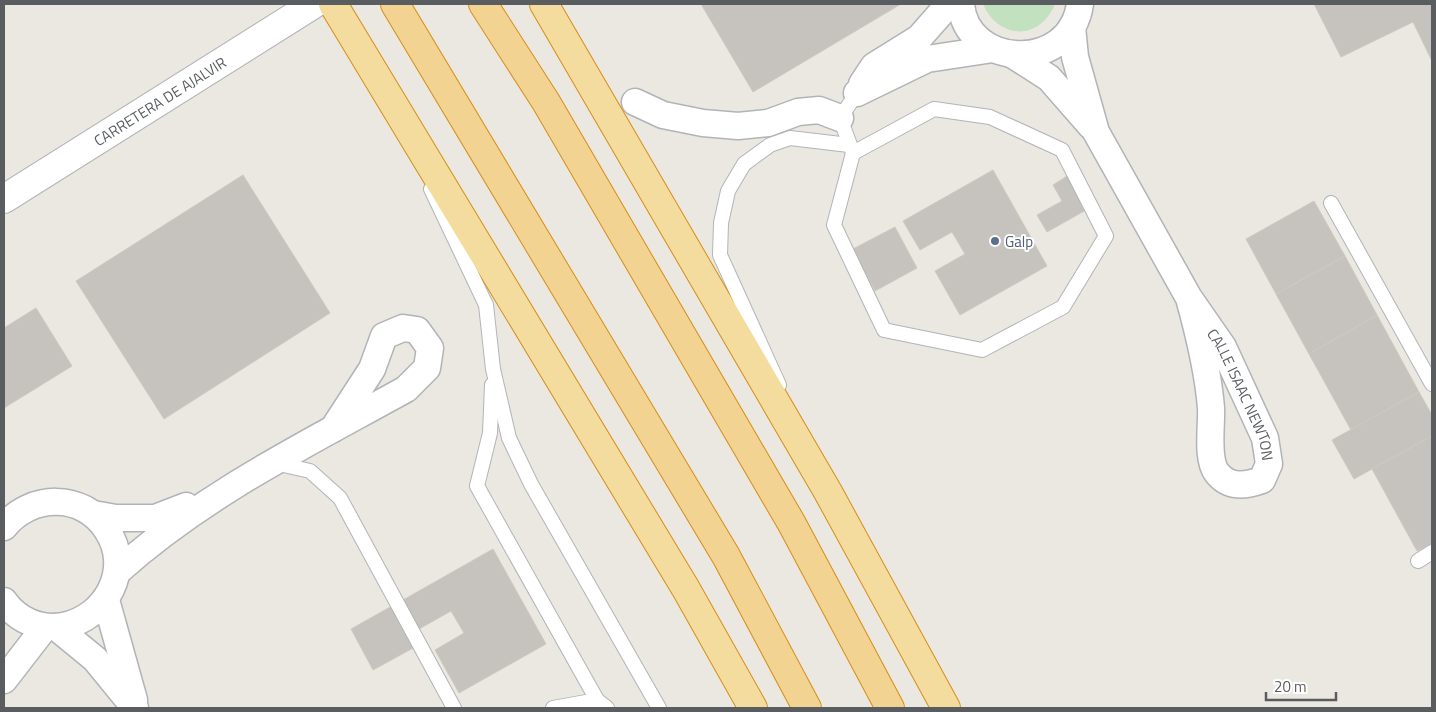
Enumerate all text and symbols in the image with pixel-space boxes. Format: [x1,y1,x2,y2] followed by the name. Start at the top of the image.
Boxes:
[89,51,231,151] street label: CARRETERA DE AJALVIR
[1005,230,1033,253] place label: Galp
[989,235,1001,247] marker: Galp
[1202,323,1280,462] street label: CALLE ISAAC NEWTON
[1266,670,1336,702] scale bar
[1274,675,1307,698] text: 20 m

